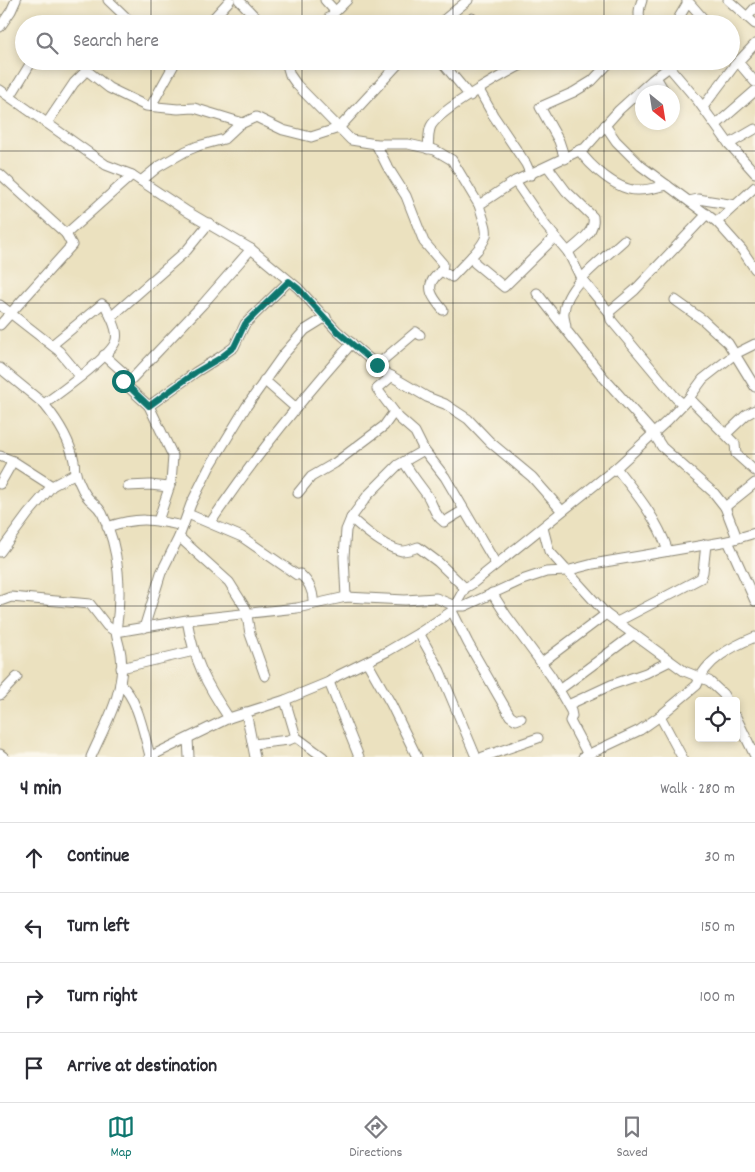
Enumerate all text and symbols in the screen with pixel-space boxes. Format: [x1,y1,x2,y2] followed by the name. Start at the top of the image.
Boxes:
[15,15,740,70] search box
[33,29,61,57] icon: search
[73,29,159,56] text: Search here
[635,85,680,130] north arrow
[366,354,389,377] route end
[112,370,135,393] route start
[695,697,740,742] map controls
[695,697,740,742] button: locate
[20,775,62,805] text: 4 min
[660,778,735,801] text: Walk · 280 m
[20,844,48,872] icon: ahead
[67,844,129,871] text: Continue
[705,846,735,869] text: 30 m
[20,914,48,942] icon: left
[67,914,130,941] text: Turn left
[701,916,735,939] text: 150 m
[20,984,48,1012] icon: right
[67,984,138,1011] text: Turn right
[699,986,735,1009] text: 100 m
[20,1054,48,1082] icon: arrive
[67,1054,217,1081] text: Arrive at destination
[107,1113,135,1163] tab: Map
[349,1113,402,1163] tab: Directions
[617,1113,648,1163] tab: Saved

